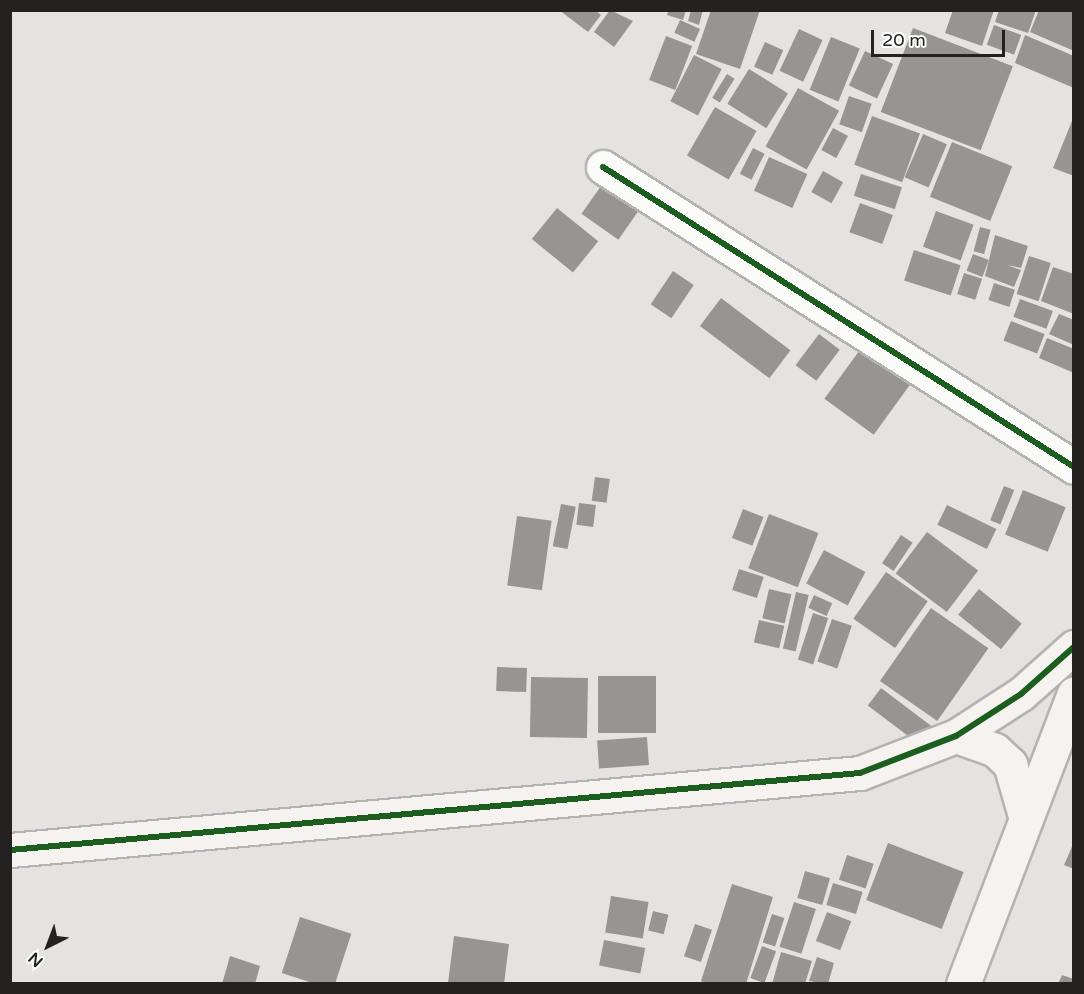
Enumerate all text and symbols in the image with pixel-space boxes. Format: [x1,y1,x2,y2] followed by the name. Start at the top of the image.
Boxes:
[874,18,1008,56] scale bar
[882,29,926,51] text: 20 m
[18,916,78,976] north arrow
[24,948,47,971] text: N

